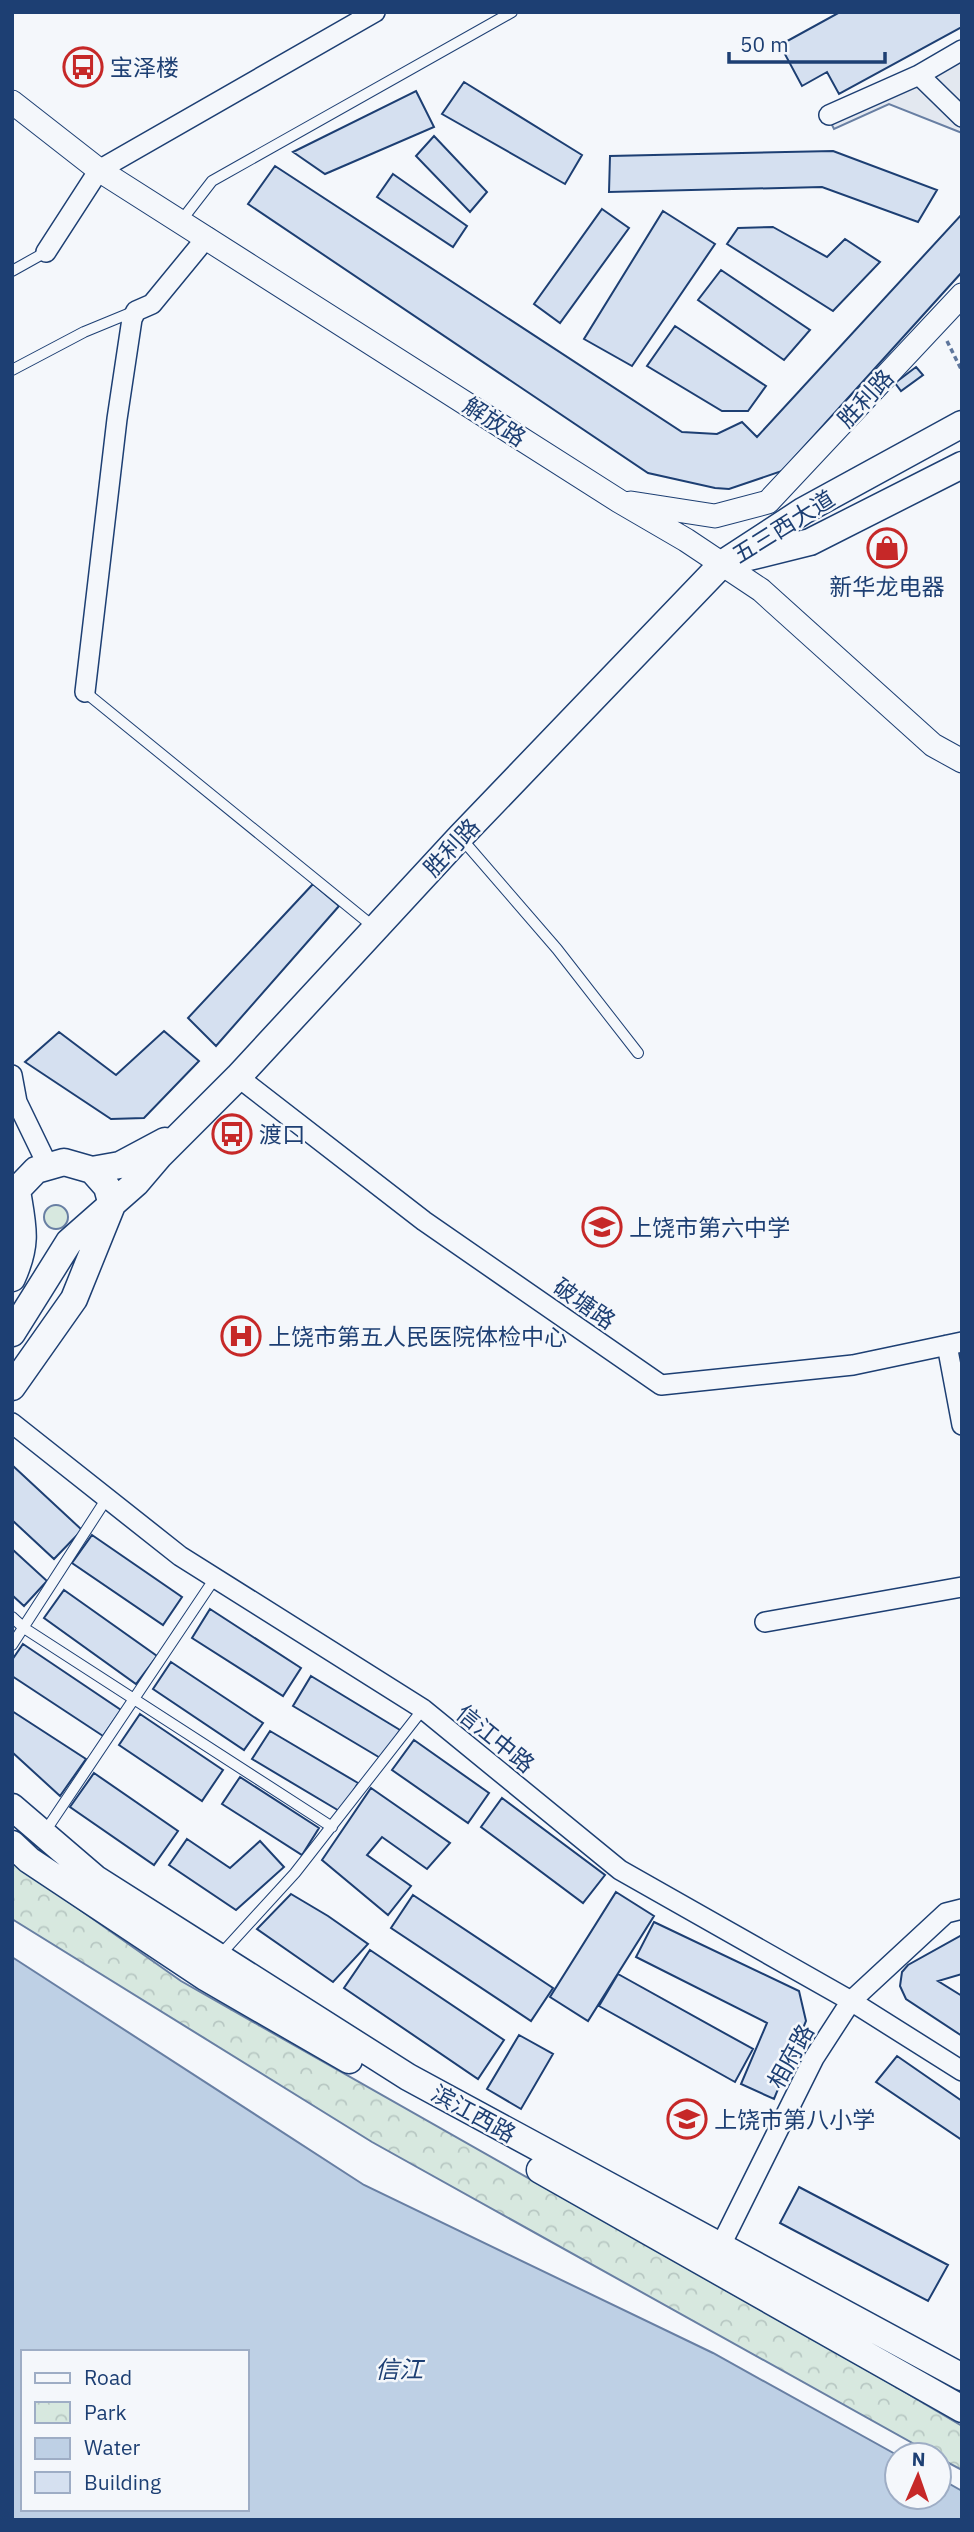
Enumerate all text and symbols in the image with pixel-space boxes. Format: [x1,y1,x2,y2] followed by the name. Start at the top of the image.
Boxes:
[729,21,885,65] scale bar
[740,30,789,58] text: 50 m
[62,46,104,88] bus stop icon: 宝泽楼
[110,52,179,82] place label: 宝泽楼
[831,363,899,433] street label: 胜利路
[458,390,532,452] street label: 解放路
[726,483,840,569] street label: 五三西大道
[866,527,908,569] shop icon: 新华龙电器
[830,571,945,601] place label: 新华龙电器
[417,812,485,882] street label: 胜利路
[211,1113,253,1155] bus stop icon: 渡口
[259,1119,305,1149] place label: 渡口
[581,1206,623,1248] school or university icon: 上饶市第六中学
[629,1212,790,1242] place label: 上饶市第六中学
[548,1271,622,1335] street label: 破塘路
[220,1315,262,1357] hospital icon: 上饶市第五人民医院体检中心
[268,1321,567,1351] place label: 上饶市第五人民医院体检中心
[451,1697,541,1779] street label: 信江中路
[760,2019,820,2093] street label: 相府路
[426,2078,522,2148] street label: 滨江西路
[666,2098,708,2140] school or university icon: 上饶市第八小学
[714,2104,875,2134] place label: 上饶市第八小学
[21,2350,248,2511] legend
[375,2353,426,2385] water label: 信江
[84,2363,132,2391] text: Road
[84,2398,127,2426] text: Park
[84,2433,141,2461] text: Water
[883,2441,953,2511] north arrow
[911,2447,926,2471] text: N
[84,2468,161,2496] text: Building

